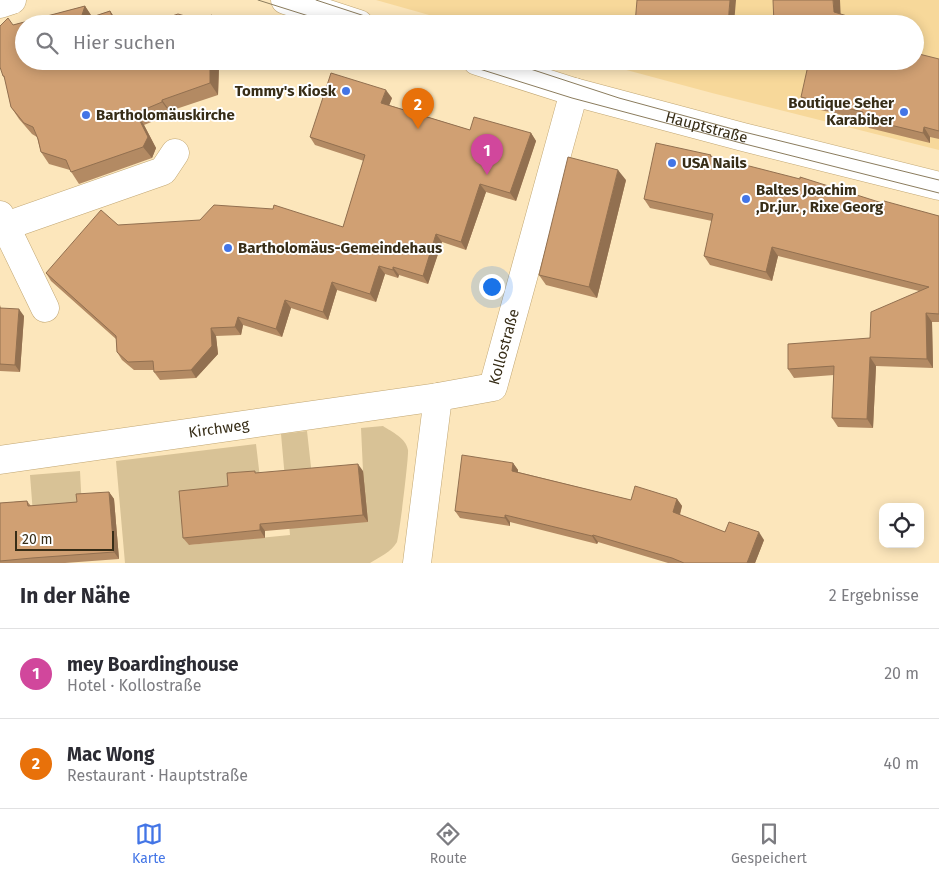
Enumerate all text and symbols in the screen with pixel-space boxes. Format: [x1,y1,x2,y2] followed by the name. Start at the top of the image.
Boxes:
[15,15,924,70] search box
[33,29,61,57] icon: search
[73,31,176,54] text: Hier suchen
[235,82,337,100] place label: Tommy's Kiosk
[340,85,352,97] marker: Tommy's Kiosk
[402,88,434,129] pin: 2
[788,94,895,129] place label: Boutique Seher Karabiber
[96,106,235,124] place label: Bartholomäuskirche
[898,106,910,118] marker: Boutique Seher Karabiber
[663,108,750,147] street label: Hauptstraße
[80,109,92,121] marker: Bartholomäuskirche
[471,134,503,175] pin: 1
[682,154,747,172] place label: USA Nails
[666,157,678,169] marker: USA Nails
[756,181,884,216] place label: Baltes Joachim ,Dr.jur. , Rixe Georg
[740,193,752,205] marker: Baltes Joachim ,Dr.jur. , Rixe Georg
[238,239,442,257] place label: Bartholomäus-Gemeindehaus
[222,242,234,254] marker: Bartholomäus-Gemeindehaus
[479,274,505,300] your location
[485,307,523,387] street label: Kollostraße
[187,415,250,442] street label: Kirchweg
[879,503,924,548] map controls
[879,503,924,548] button: locate
[15,528,114,551] scale bar
[22,531,52,548] text: 20 m
[20,583,130,609] text: In der Nähe
[829,586,919,605] text: 2 Ergebnisse
[67,653,239,676] text: mey Boardinghouse
[32,664,40,683] text: 1
[884,664,919,683] text: 20 m
[67,676,201,695] text: Hotel · Kollostraße
[67,743,154,766] text: Mac Wong
[32,754,40,773] text: 2
[884,754,919,773] text: 40 m
[67,766,248,785] text: Restaurant · Hauptstraße
[132,820,166,867] tab: Karte
[430,820,467,867] tab: Route
[731,820,807,867] tab: Gespeichert

